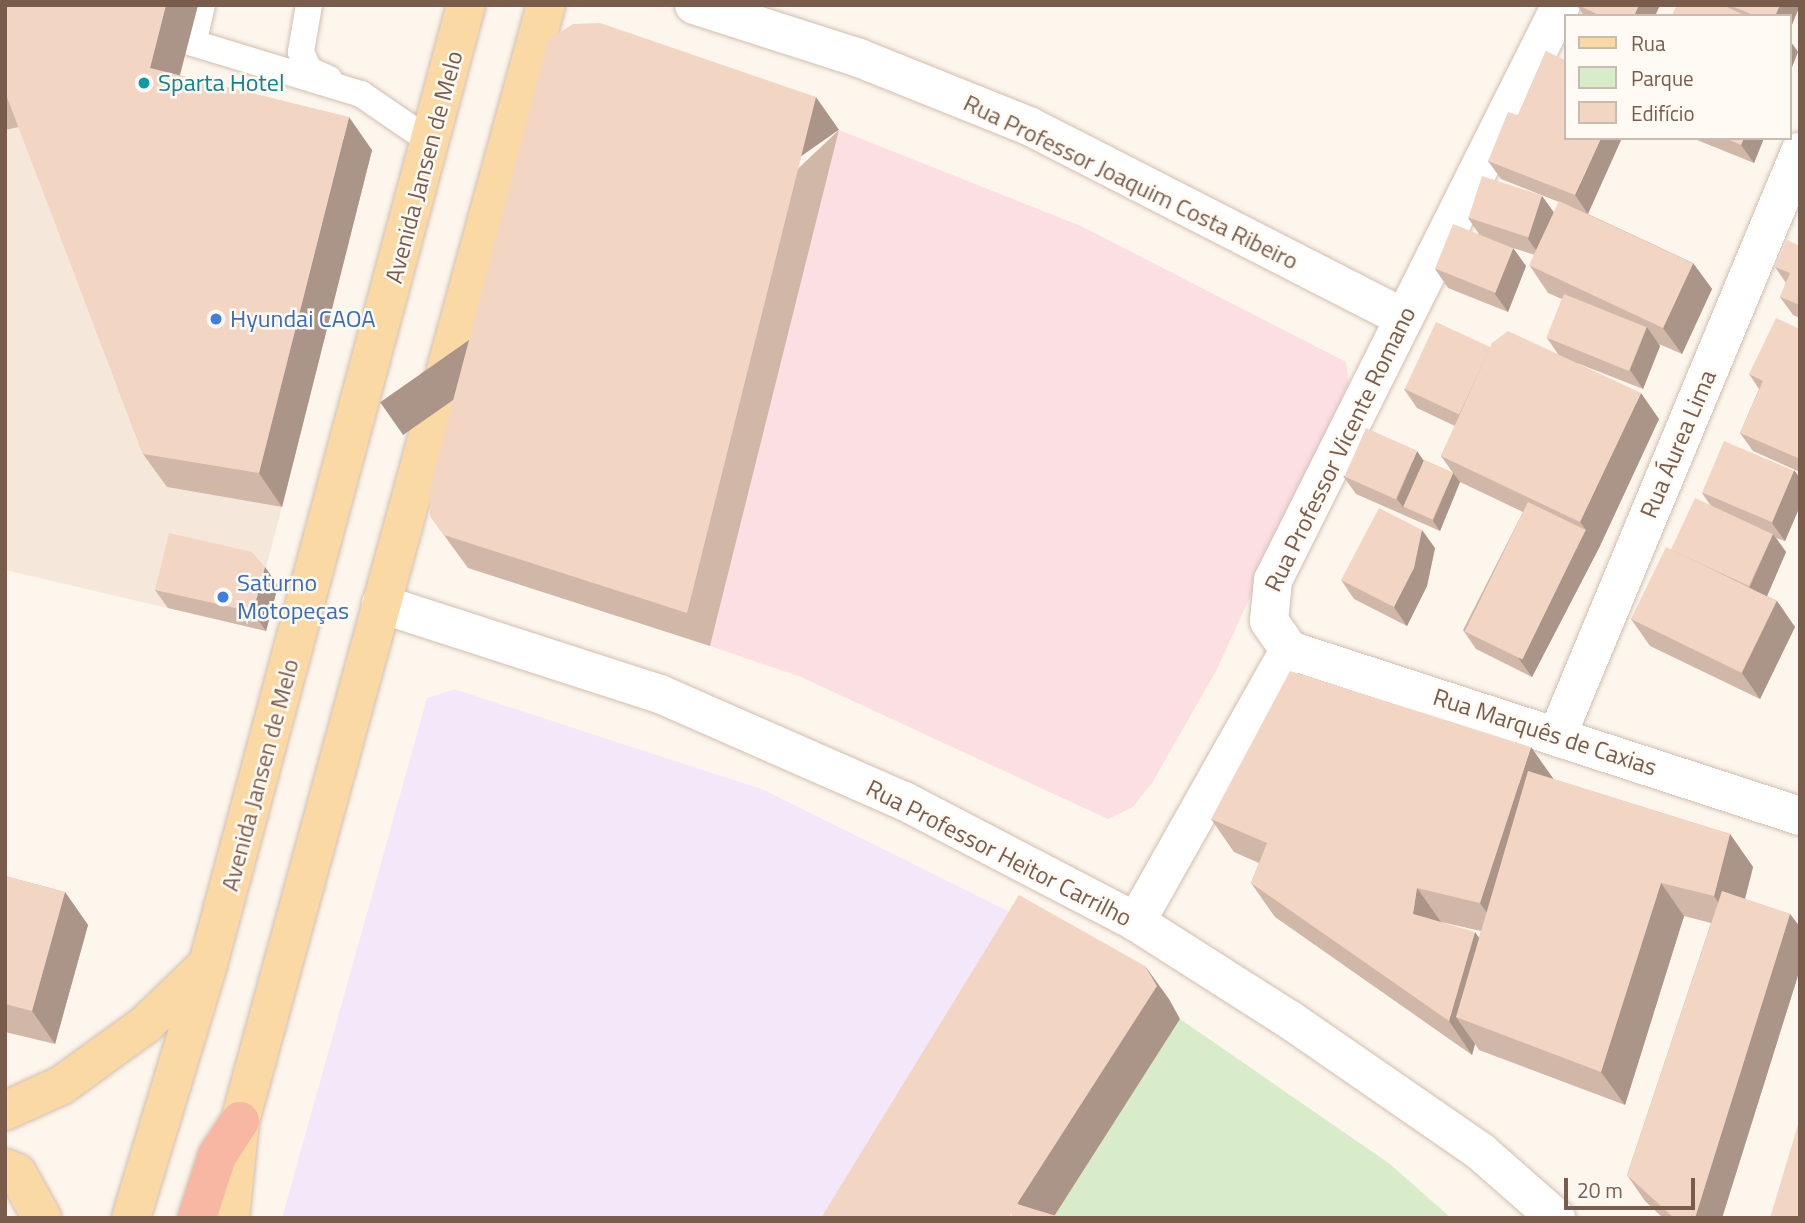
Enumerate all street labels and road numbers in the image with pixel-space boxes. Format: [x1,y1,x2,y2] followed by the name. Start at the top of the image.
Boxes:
[379,48,469,286] street label: Avenida Jansen de Melo
[959,88,1303,276] street label: Rua Professor Joaquim Costa Ribeiro
[1258,302,1422,596] street label: Rua Professor Vicente Romano
[1634,366,1722,522] street label: Rua Áurea Lima
[215,656,305,894] street label: Avenida Jansen de Melo
[1430,682,1660,782] street label: Rua Marquês de Caxias
[861,773,1137,933] street label: Rua Professor Heitor Carrilho

